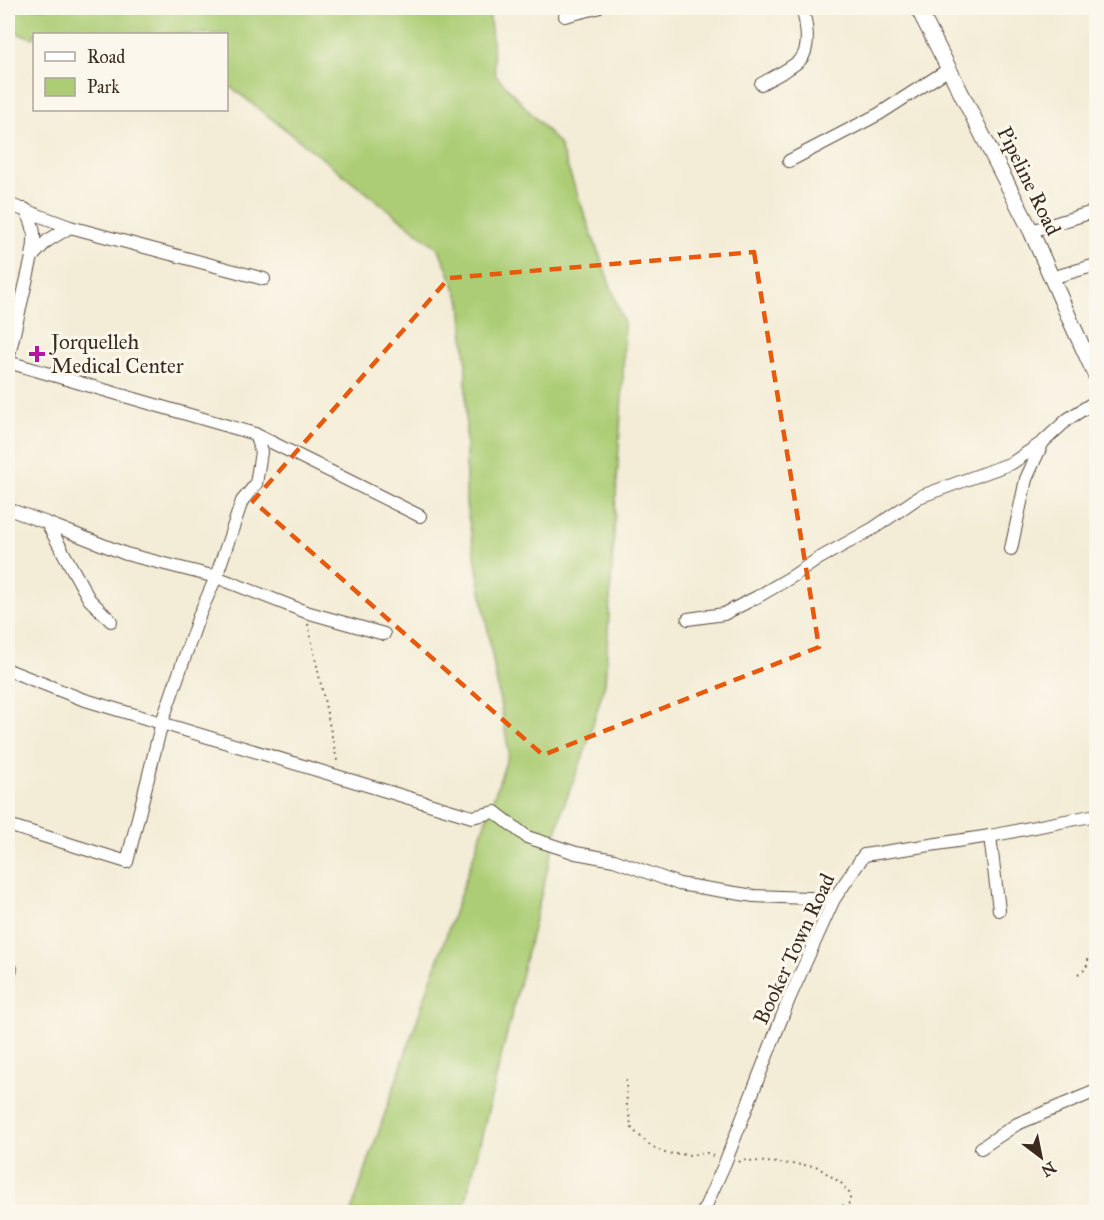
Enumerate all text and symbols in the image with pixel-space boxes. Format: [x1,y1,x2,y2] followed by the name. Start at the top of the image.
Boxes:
[33,33,228,111] legend
[87,46,125,68] text: Road
[87,76,120,98] text: Park
[991,122,1067,240] street label: Pipeline Road
[49,329,184,379] place label: Jorquelleh Medical Center
[28,345,46,363] marker: Jorquelleh Medical Center
[748,869,841,1029] street label: Booker Town Road
[1011,1127,1071,1187] north arrow
[1038,1158,1059,1181] text: N

